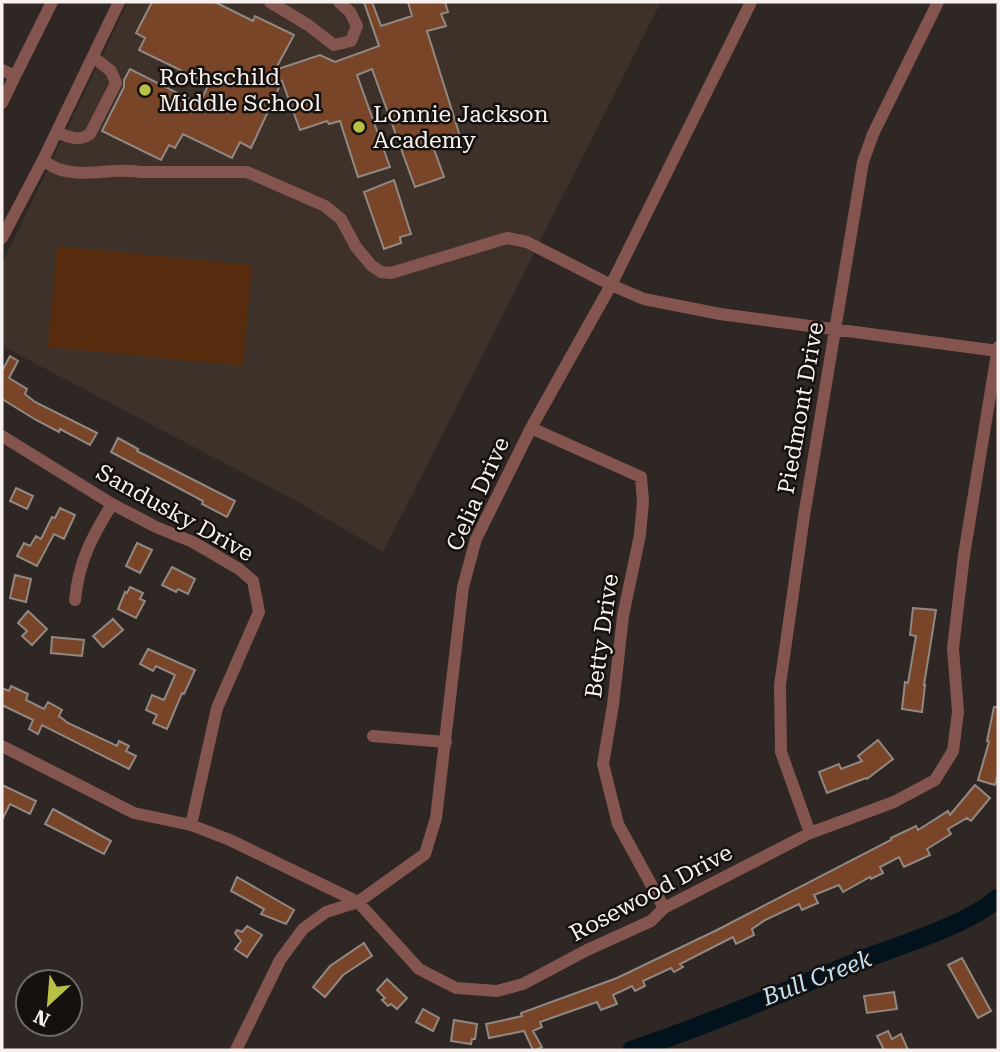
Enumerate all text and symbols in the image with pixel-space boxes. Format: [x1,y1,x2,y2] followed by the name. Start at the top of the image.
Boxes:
[159,64,321,117] place label: Rothschild Middle School
[137,82,153,98] marker: Rothschild Middle School
[373,101,549,154] place label: Lonnie Jackson Academy
[351,119,367,135] marker: Lonnie Jackson Academy
[773,320,829,496] street label: Piedmont Drive
[441,433,515,555] street label: Celia Drive
[92,459,258,567] street label: Sandusky Drive
[580,572,624,700] street label: Betty Drive
[565,839,737,947] street label: Rosewood Drive
[758,944,876,1012] water label: Bull Creek
[14,968,84,1038] north arrow
[30,1004,53,1031] text: N

